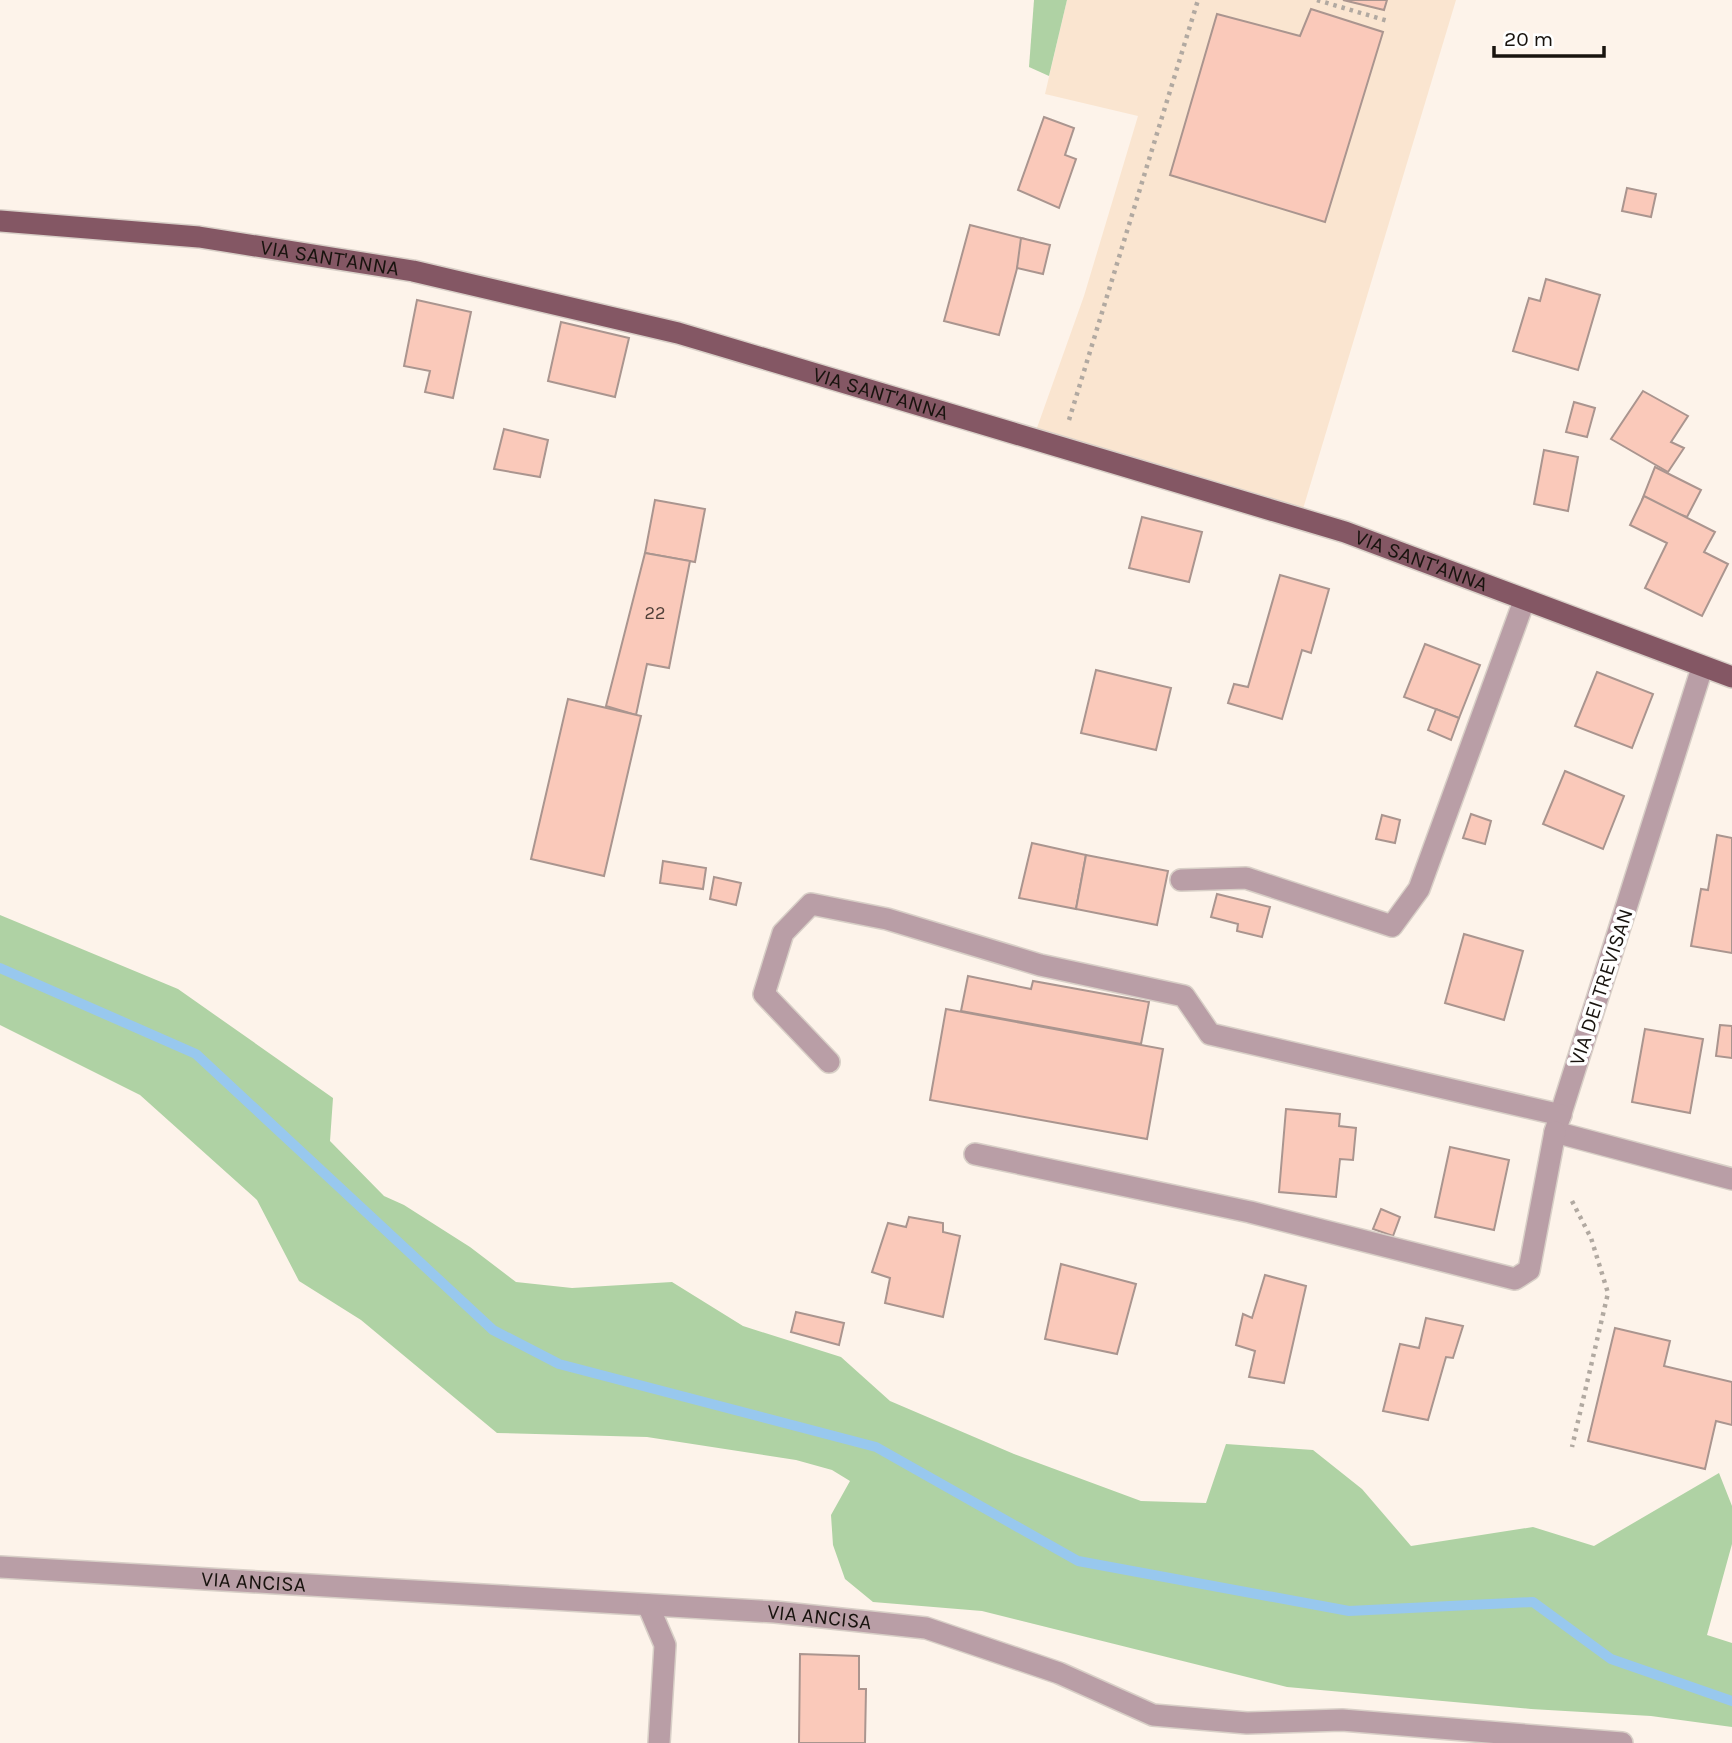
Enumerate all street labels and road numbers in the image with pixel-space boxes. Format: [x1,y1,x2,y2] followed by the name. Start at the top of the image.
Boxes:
[259,235,401,281] street label: VIA SANT'ANNA
[810,362,951,425] street label: VIA SANT'ANNA
[1351,525,1491,596] street label: VIA SANT'ANNA
[1564,906,1638,1068] street label: VIA DEI TREVISAN
[201,1567,307,1597] street label: VIA ANCISA
[767,1600,873,1634] street label: VIA ANCISA

